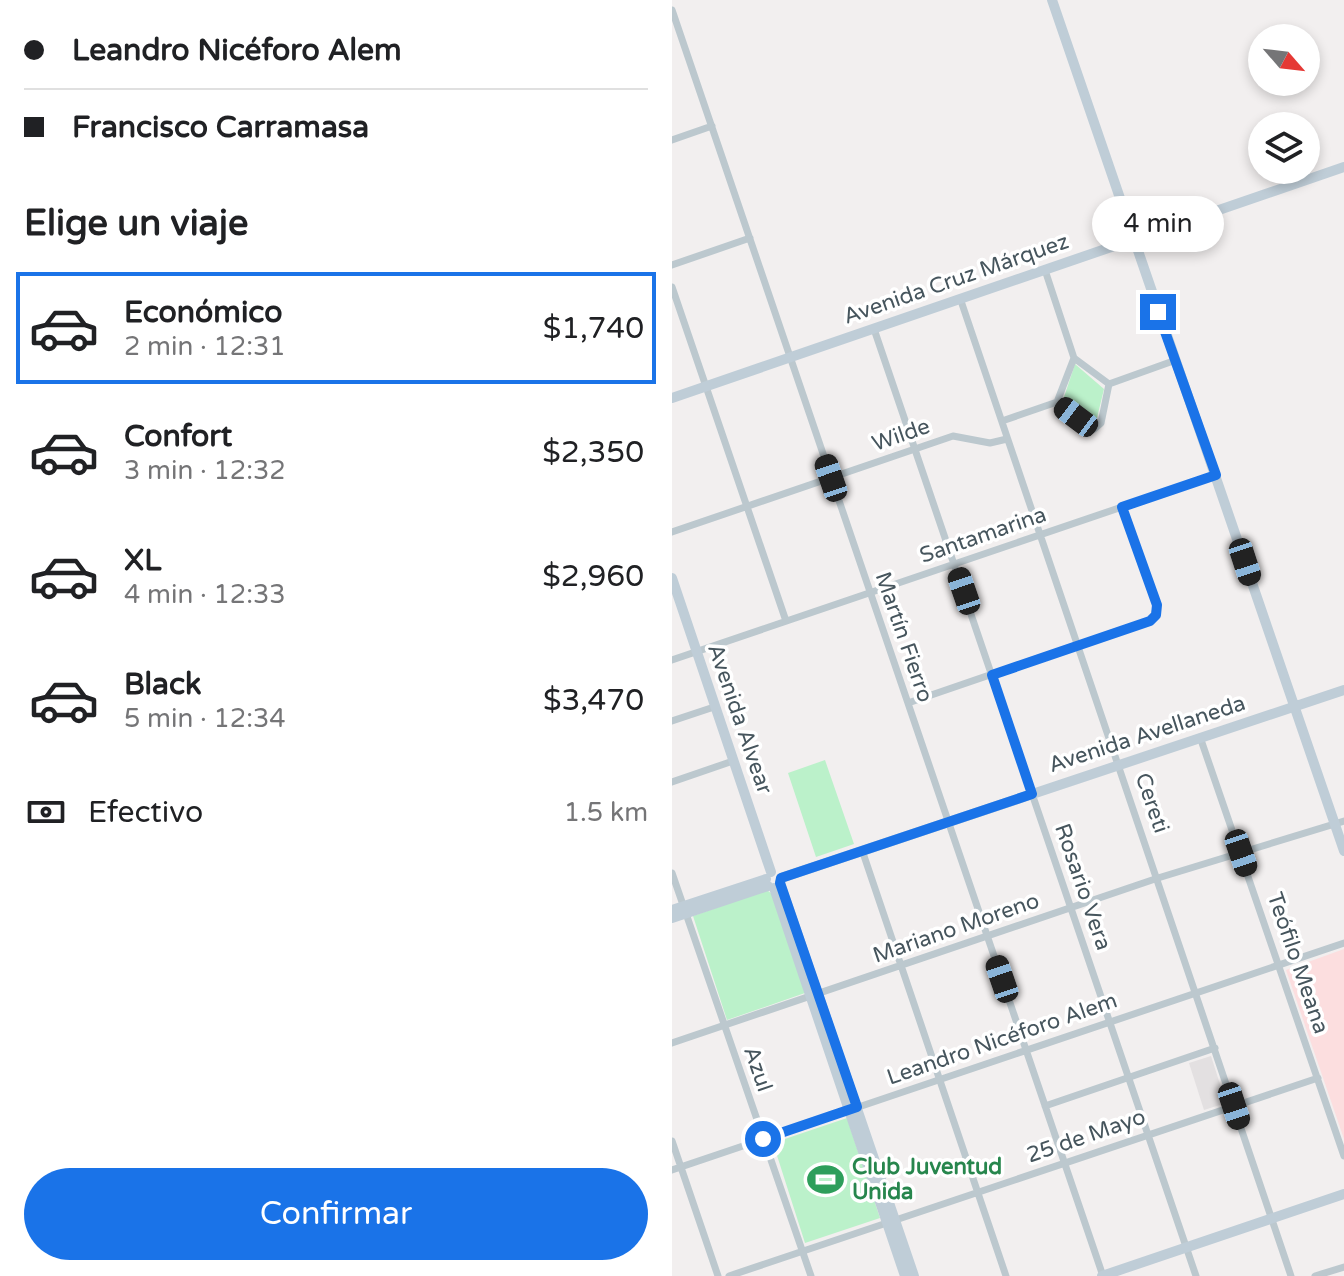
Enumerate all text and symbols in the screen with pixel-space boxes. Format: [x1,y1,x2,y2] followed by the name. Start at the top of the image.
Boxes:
[1248,24,1320,96] north arrow
[1248,24,1320,184] map controls
[72,32,402,69] text: Leandro Nicéforo Alem
[72,109,369,146] text: Francisco Carramasa
[1248,112,1320,184] button: layers
[1092,196,1224,252] callout: 4 min
[24,202,248,245] text: Elige un viaje
[1123,208,1193,239] text: 4 min
[840,228,1072,330] street label: Avenida Cruz Márquez
[28,292,100,364] icon: car
[124,294,282,331] text: Económico
[1140,294,1176,330] route end
[543,310,644,347] text: $1,740
[124,331,286,362] text: 2 min · 12:31
[1050,393,1102,441] car
[869,413,933,457] street label: Wilde
[28,416,100,488] icon: car
[124,418,232,455] text: Confort
[542,434,644,471] text: $2,350
[812,451,850,505] car
[124,455,286,486] text: 3 min · 12:32
[916,501,1050,569] street label: Santamarina
[1226,535,1264,589] car
[28,540,100,612] icon: car
[124,542,161,579] text: XL
[542,558,644,595] text: $2,960
[945,564,983,618] car
[870,568,938,706] street label: Martín Fierro
[124,579,286,610] text: 4 min · 12:33
[702,641,778,798] street label: Avenida Alvear
[28,664,100,736] icon: car
[124,666,201,703] text: Black
[543,682,644,719] text: $3,470
[1045,690,1249,778] street label: Avenida Avellaneda
[124,703,286,734] text: 5 min · 12:34
[1130,770,1174,836] street label: Cereti
[24,790,68,834] icon: cash
[88,794,203,831] text: Efectivo
[564,797,648,828] text: 1.5 km
[1049,820,1117,954] street label: Rosario Vera
[1222,826,1260,880] car
[869,887,1043,969] street label: Mariano Moreno
[1262,889,1334,1037] street label: Teófilo Meana
[983,952,1021,1006] car
[883,987,1121,1091] street label: Leandro Nicéforo Alem
[738,1043,778,1095] street label: Azul
[1215,1079,1253,1133] car
[1023,1104,1149,1168] street label: 25 de Mayo
[745,1121,781,1157] route start
[852,1154,1002,1205] place label: Club Juventud Unida
[807,1161,845,1199] sports icon: Club Juventud Unida
[24,1168,648,1260] button: Confirmar

